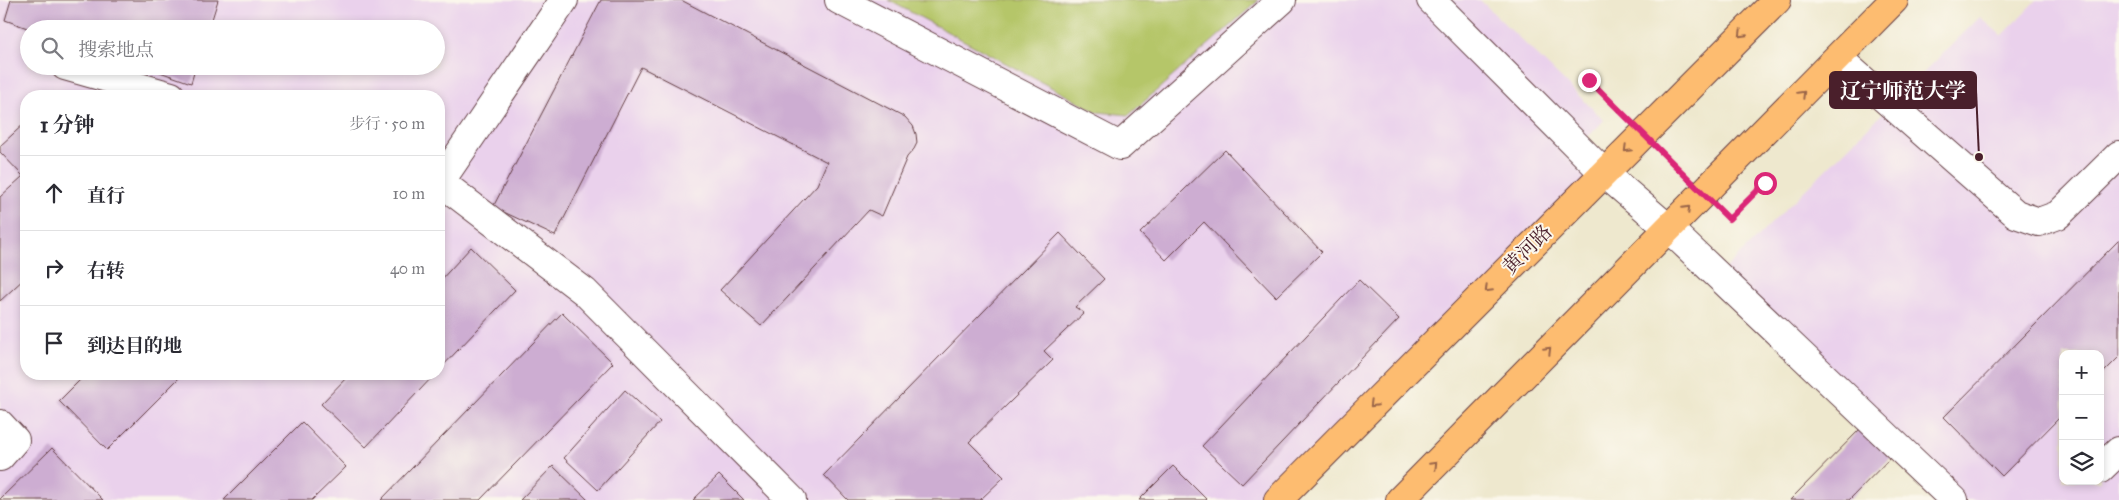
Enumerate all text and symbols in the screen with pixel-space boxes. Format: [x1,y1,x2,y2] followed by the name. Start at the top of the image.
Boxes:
[20,20,445,75] search box
[1739,29,1748,38] one-way arrow
[38,34,66,62] icon: search
[78,38,154,61] text: 搜索地点
[1578,69,1601,92] route end
[1830,72,1976,108] callout: 辽宁师范大学
[1840,78,1966,104] text: 辽宁师范大学
[1796,91,1805,100] one-way arrow
[40,112,95,138] text: 1 分钟
[349,114,425,133] text: 步行 · 50 m
[1624,143,1633,152] one-way arrow
[1754,172,1777,195] route start
[40,179,68,207] icon: ahead
[87,184,125,207] text: 直行
[393,184,425,203] text: 10 m
[1681,206,1690,215] one-way arrow
[1497,219,1557,279] street label: 黄河路
[40,254,68,282] icon: right
[87,259,125,282] text: 右转
[390,259,425,278] text: 40 m
[1484,283,1493,292] one-way arrow
[40,329,68,357] icon: arrive
[87,334,182,357] text: 到达目的地
[1542,346,1551,355] one-way arrow
[2059,350,2104,485] map controls
[2059,350,2104,395] button: +
[2059,395,2104,440] button: −
[1370,399,1379,408] one-way arrow
[2059,440,2104,485] button: layers
[1428,462,1437,471] one-way arrow

